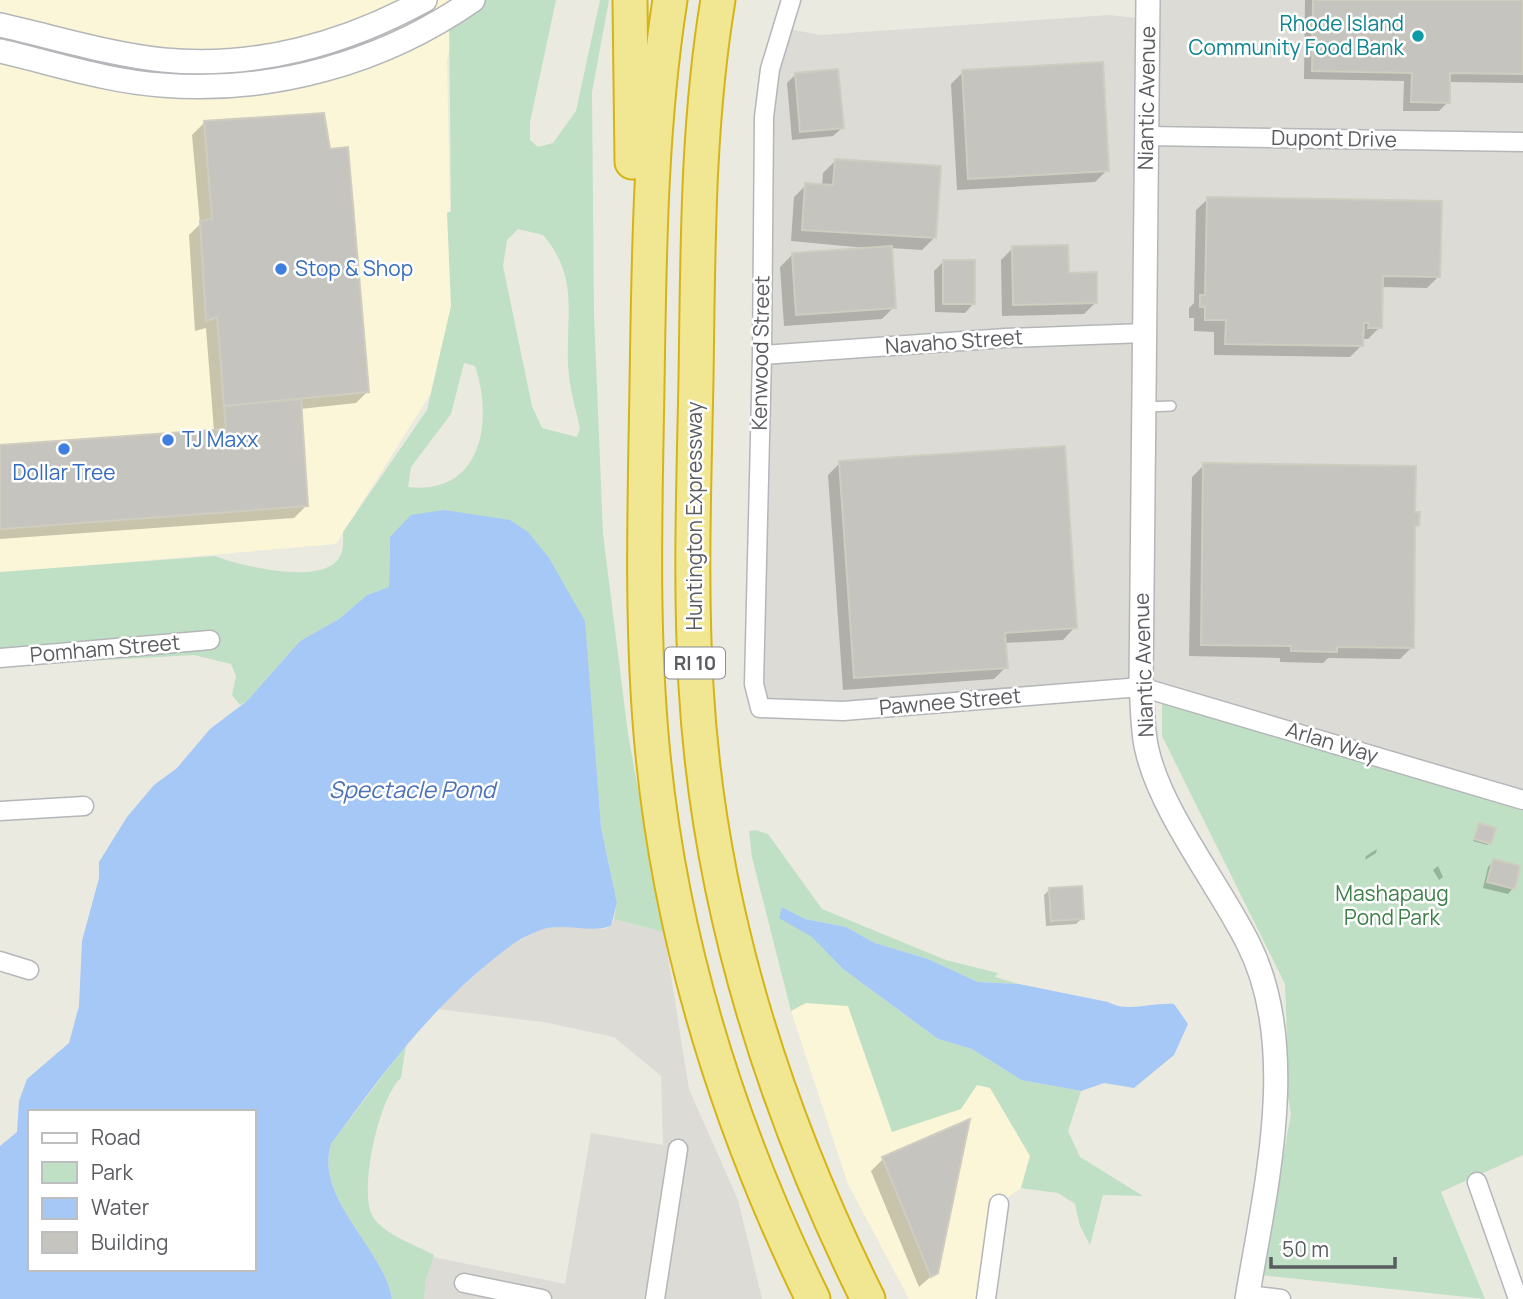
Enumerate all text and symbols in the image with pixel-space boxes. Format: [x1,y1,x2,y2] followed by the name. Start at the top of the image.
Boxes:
[1189,9,1405,61] place label: Rhode Island Community Food Bank
[1131,26,1161,170] street label: Niantic Avenue
[1410,28,1426,44] marker: Rhode Island Community Food Bank
[1271,123,1397,153] street label: Dupont Drive
[295,254,413,282] place label: Stop & Shop
[273,261,289,277] marker: Stop & Shop
[745,275,775,431] street label: Kenwood Street
[884,322,1024,360] street label: Navaho Street
[680,402,708,630] street label: Huntington Expressway
[182,425,258,453] place label: TJ Maxx
[160,432,176,448] marker: TJ Maxx
[56,441,72,457] marker: Dollar Tree
[12,458,116,486] place label: Dollar Tree
[1126,592,1160,738] street label: Niantic Avenue
[29,627,181,669] street label: Pomham Street
[665,648,725,678] road number: RI 10
[878,681,1022,721] street label: Pawnee Street
[1283,715,1382,769] street label: Arlan Way
[329,773,499,805] water label: Spectacle Pond
[1335,879,1449,931] park label: Mashapaug Pond Park
[28,1110,256,1271] legend
[91,1123,141,1151] text: Road
[91,1158,133,1186] text: Park
[91,1193,150,1221] text: Water
[1271,1226,1395,1270] scale bar
[91,1228,168,1256] text: Building
[1282,1235,1329,1263] text: 50 m

